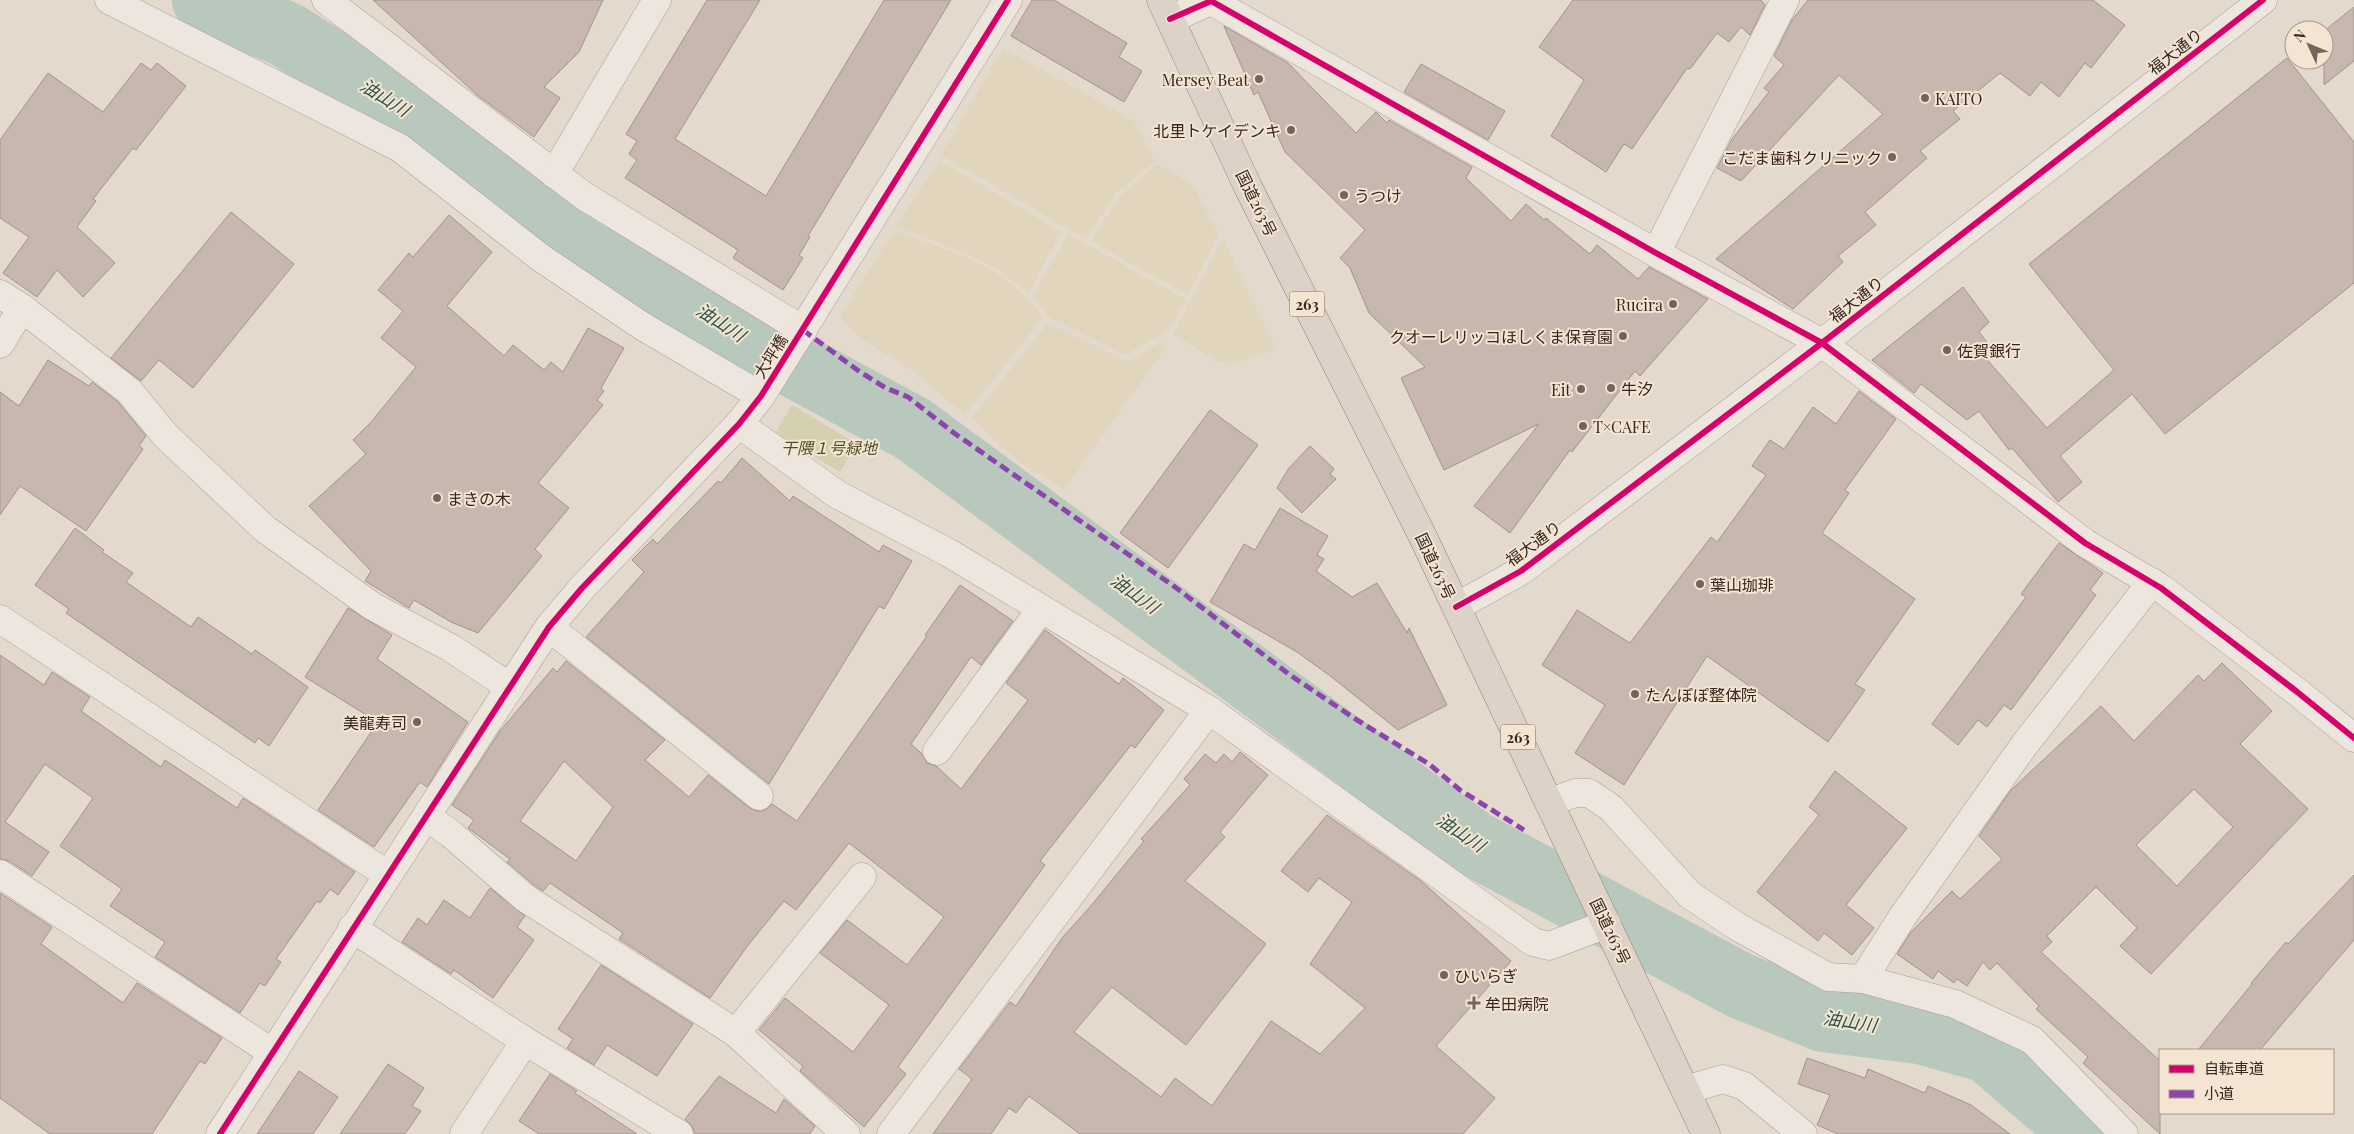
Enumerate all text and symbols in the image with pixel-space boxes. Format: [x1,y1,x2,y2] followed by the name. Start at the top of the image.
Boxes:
[2284,20,2334,70] north arrow
[2143,23,2207,79] street label: 福大通り
[2289,25,2310,46] text: N
[1162,69,1249,90] place label: Mersey Beat
[356,73,416,123] water label: 油山川
[1253,73,1265,85] marker: Mersey Beat
[1935,88,1983,109] place label: KAITO
[1919,92,1931,104] marker: KAITO
[1153,120,1281,141] place label: 北里トケイデンキ
[1285,124,1297,136] marker: 北里トケイデンキ
[1722,147,1882,168] place label: こだま歯科クリニック
[1886,151,1898,163] marker: こだま歯科クリニック
[1232,166,1282,240] street label: 国道263号
[1354,185,1402,206] place label: うつけ
[1338,189,1350,201] marker: うつけ
[1824,271,1888,327] street label: 福大通り
[1290,292,1324,316] road number: 263
[1616,294,1663,315] place label: Rucira
[692,297,752,348] water label: 油山川
[1667,298,1679,310] marker: Rucira
[1389,326,1613,347] place label: クオーレリッコほしくま保育園
[748,330,792,382] street label: 大坪橋
[1617,330,1629,342] marker: クオーレリッコほしくま保育園
[1957,340,2021,361] place label: 佐賀銀行
[1941,344,1953,356] marker: 佐賀銀行
[1621,378,1653,399] place label: 牛汐
[1551,379,1571,400] place label: Eit
[1605,382,1617,394] marker: 牛汐
[1575,383,1587,395] marker: Eit
[1593,416,1651,437] place label: T×CAFE
[1577,420,1589,432] marker: T×CAFE
[781,437,879,458] park label: 干隈１号緑地
[447,488,511,509] place label: まきの木
[431,492,443,504] marker: まきの木
[1501,516,1565,570] street label: 福大通り
[1411,529,1461,603] street label: 国道263号
[1106,567,1166,620] water label: 油山川
[1710,574,1774,595] place label: 葉山珈琲
[1694,578,1706,590] marker: 葉山珈琲
[1645,684,1757,705] place label: たんぽぽ整体院
[1629,688,1641,700] marker: たんぽぽ整体院
[343,712,407,733] place label: 美龍寿司
[411,716,423,728] marker: 美龍寿司
[1500,724,1536,750] road number: 263
[1432,807,1492,858] water label: 油山川
[1586,894,1636,968] street label: 国道263号
[1454,965,1518,986] place label: ひいらぎ
[1438,969,1450,981] marker: ひいらぎ
[1485,993,1549,1014] place label: 牟田病院
[1467,996,1481,1010] marker: 牟田病院
[1821,1005,1881,1037] water label: 油山川
[2159,1049,2334,1114] legend
[2204,1058,2264,1078] text: 自転車道
[2204,1083,2234,1103] text: 小道

